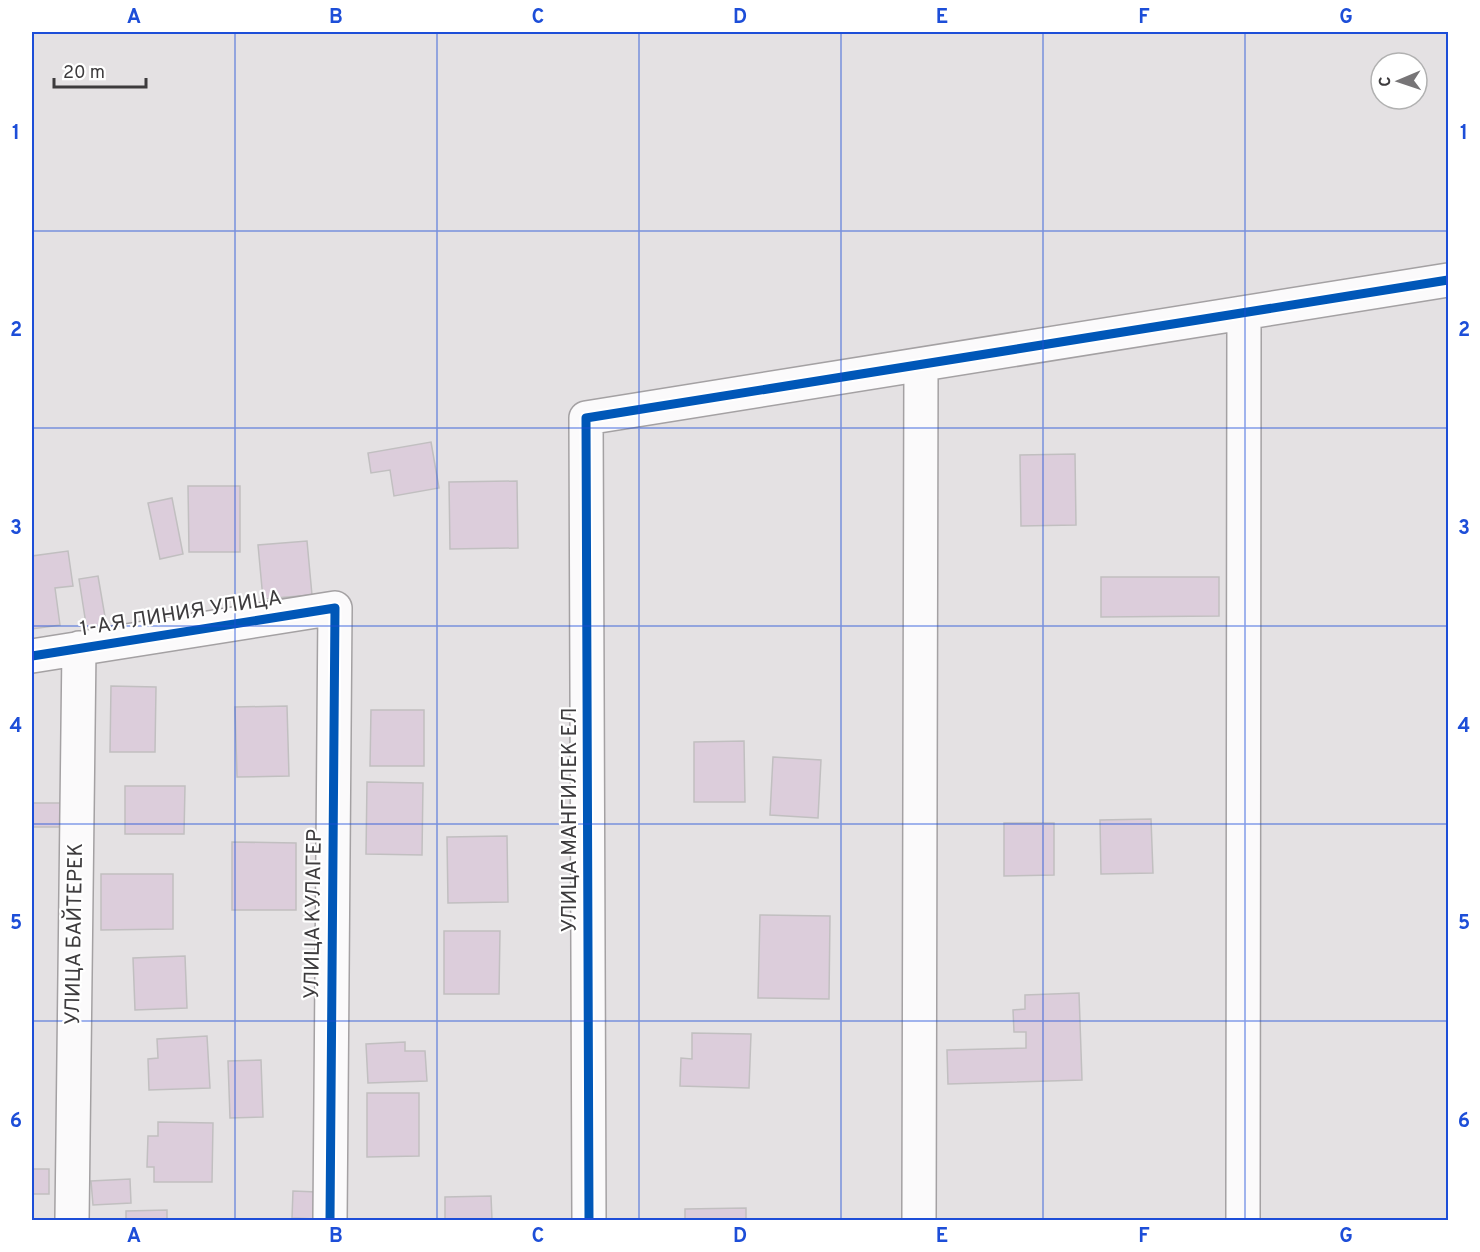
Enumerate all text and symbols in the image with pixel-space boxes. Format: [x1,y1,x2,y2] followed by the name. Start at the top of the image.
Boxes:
[127,5,141,31] text: A
[329,5,343,31] text: B
[532,5,544,31] text: C
[733,5,747,31] text: D
[936,5,948,31] text: E
[1138,5,1150,31] text: F
[1339,5,1353,31] text: G
[54,51,146,89] scale bar
[1369,51,1429,111] north arrow
[63,62,105,85] text: 20 m
[1376,76,1396,87] text: С
[12,121,20,147] text: 1
[1460,121,1468,147] text: 1
[10,318,22,344] text: 2
[1458,318,1470,344] text: 2
[10,516,22,542] text: 3
[1458,516,1470,542] text: 3
[78,585,284,643] street label: 1-АЯ ЛИНИЯ УЛИЦА
[557,707,584,933] street label: УЛИЦА МАНГИЛЕК ЕЛ
[10,714,22,740] text: 4
[1458,714,1470,740] text: 4
[299,829,329,999] street label: УЛИЦА КУЛАГЕР
[59,842,90,1026] street label: УЛИЦА БАЙТЕРЕК
[10,911,22,937] text: 5
[1458,911,1470,937] text: 5
[10,1109,22,1135] text: 6
[1458,1109,1470,1135] text: 6
[127,1224,141,1250] text: A
[329,1224,343,1250] text: B
[532,1224,544,1250] text: C
[733,1224,747,1250] text: D
[936,1224,948,1250] text: E
[1138,1224,1150,1250] text: F
[1339,1224,1353,1250] text: G

